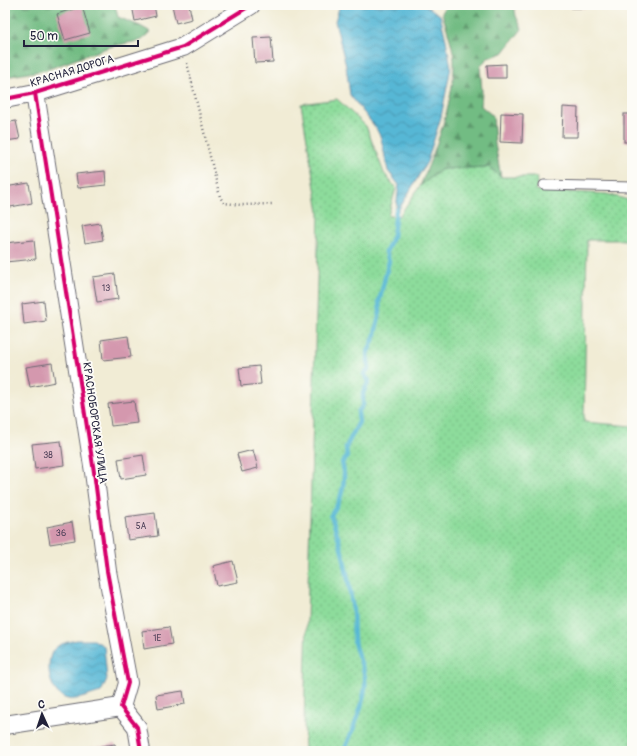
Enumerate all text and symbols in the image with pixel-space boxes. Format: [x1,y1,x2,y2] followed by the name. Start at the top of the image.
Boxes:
[24,22,138,48] scale bar
[30,29,58,44] text: 50 m
[28,52,116,90] street label: КРАСНАЯ ДОРОГА
[102,283,110,294] house number: 13
[80,361,110,485] street label: КРАСНОБОРСКАЯ УЛИЦА
[43,450,53,461] house number: 38
[136,521,147,532] house number: 5А
[56,528,66,539] house number: 36
[153,633,161,644] house number: 1Е
[22,694,62,734] north arrow
[38,698,45,711] text: С

